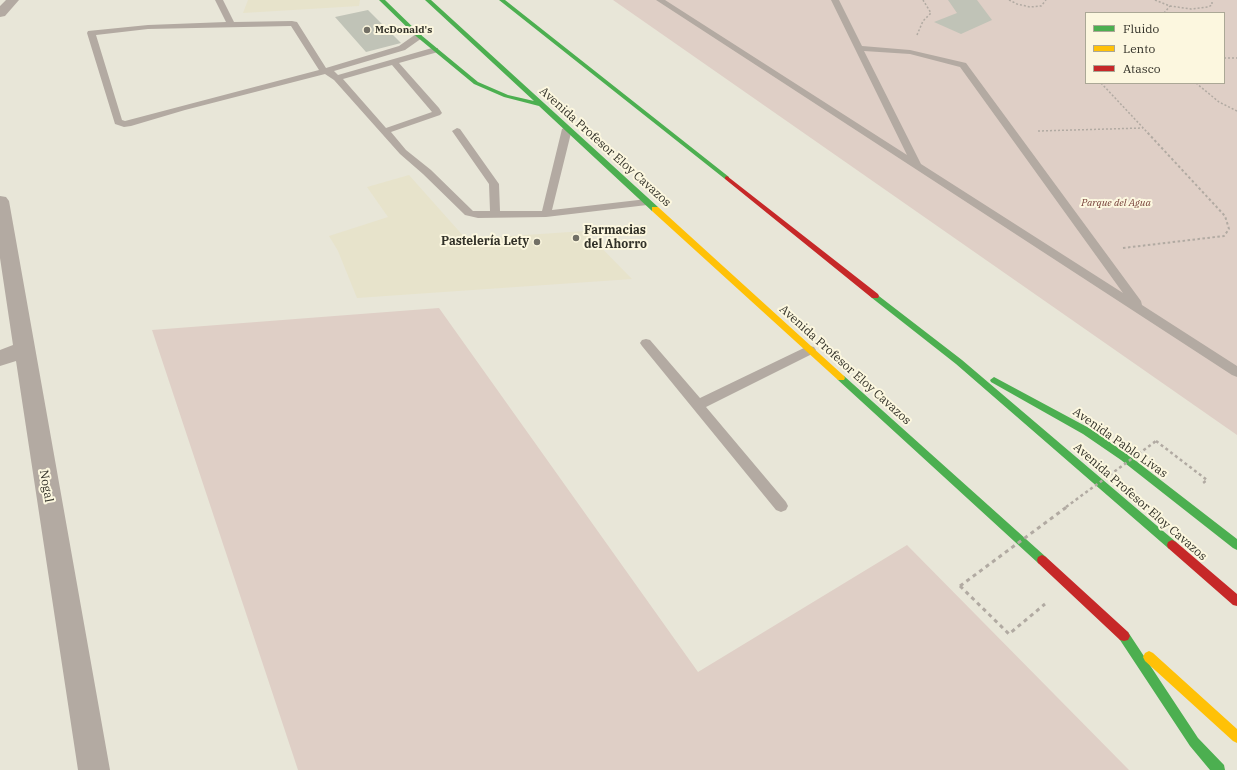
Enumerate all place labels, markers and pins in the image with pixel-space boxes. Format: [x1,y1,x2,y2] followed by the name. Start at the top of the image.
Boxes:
[375,24,432,36] place label: McDonald's
[362,25,372,35] marker: McDonald's
[584,224,647,252] place label: Farmacias del Ahorro
[571,233,581,243] marker: Farmacias del Ahorro
[441,235,529,249] place label: Pastelería Lety
[532,237,542,247] marker: Pastelería Lety

